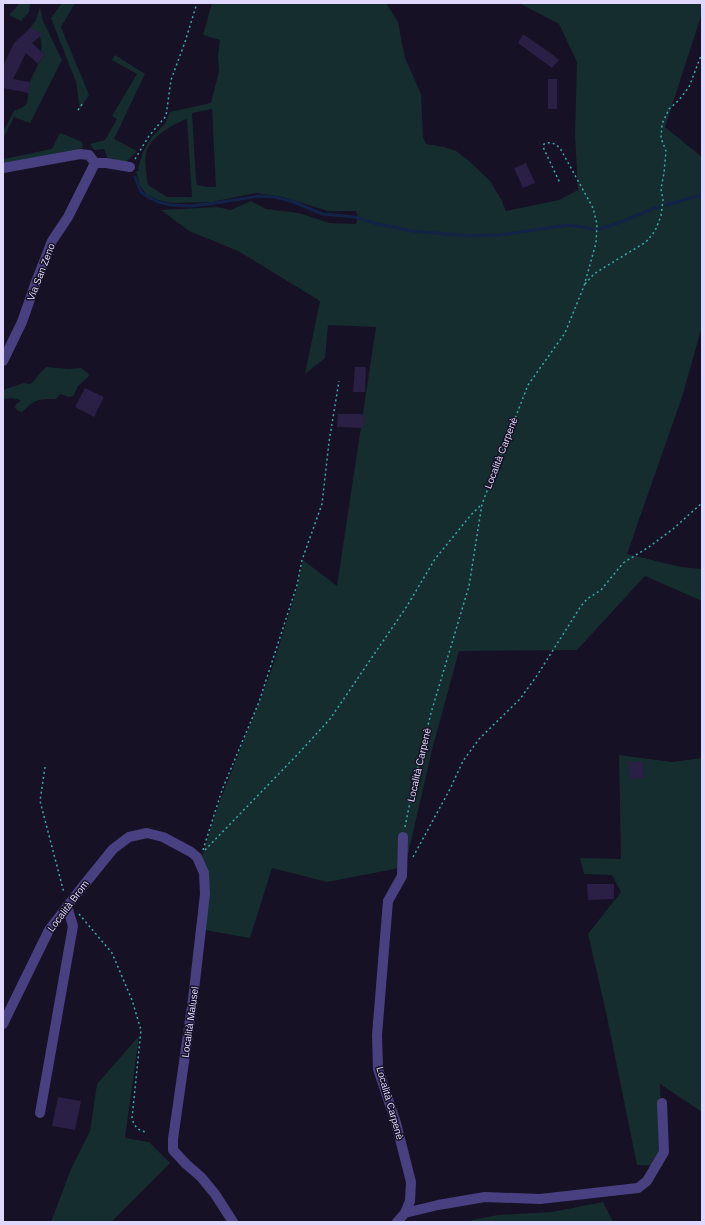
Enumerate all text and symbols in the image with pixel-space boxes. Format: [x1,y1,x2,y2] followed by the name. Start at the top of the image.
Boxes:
[25,241,57,302] street label: Via San Zeno
[482,415,520,490] street label: Località Carpenè
[405,727,433,803] street label: Località Carpenè
[45,878,91,934] street label: Località Brom
[180,986,200,1058] street label: Località Malusel
[374,1065,406,1141] street label: Località Carpenè

